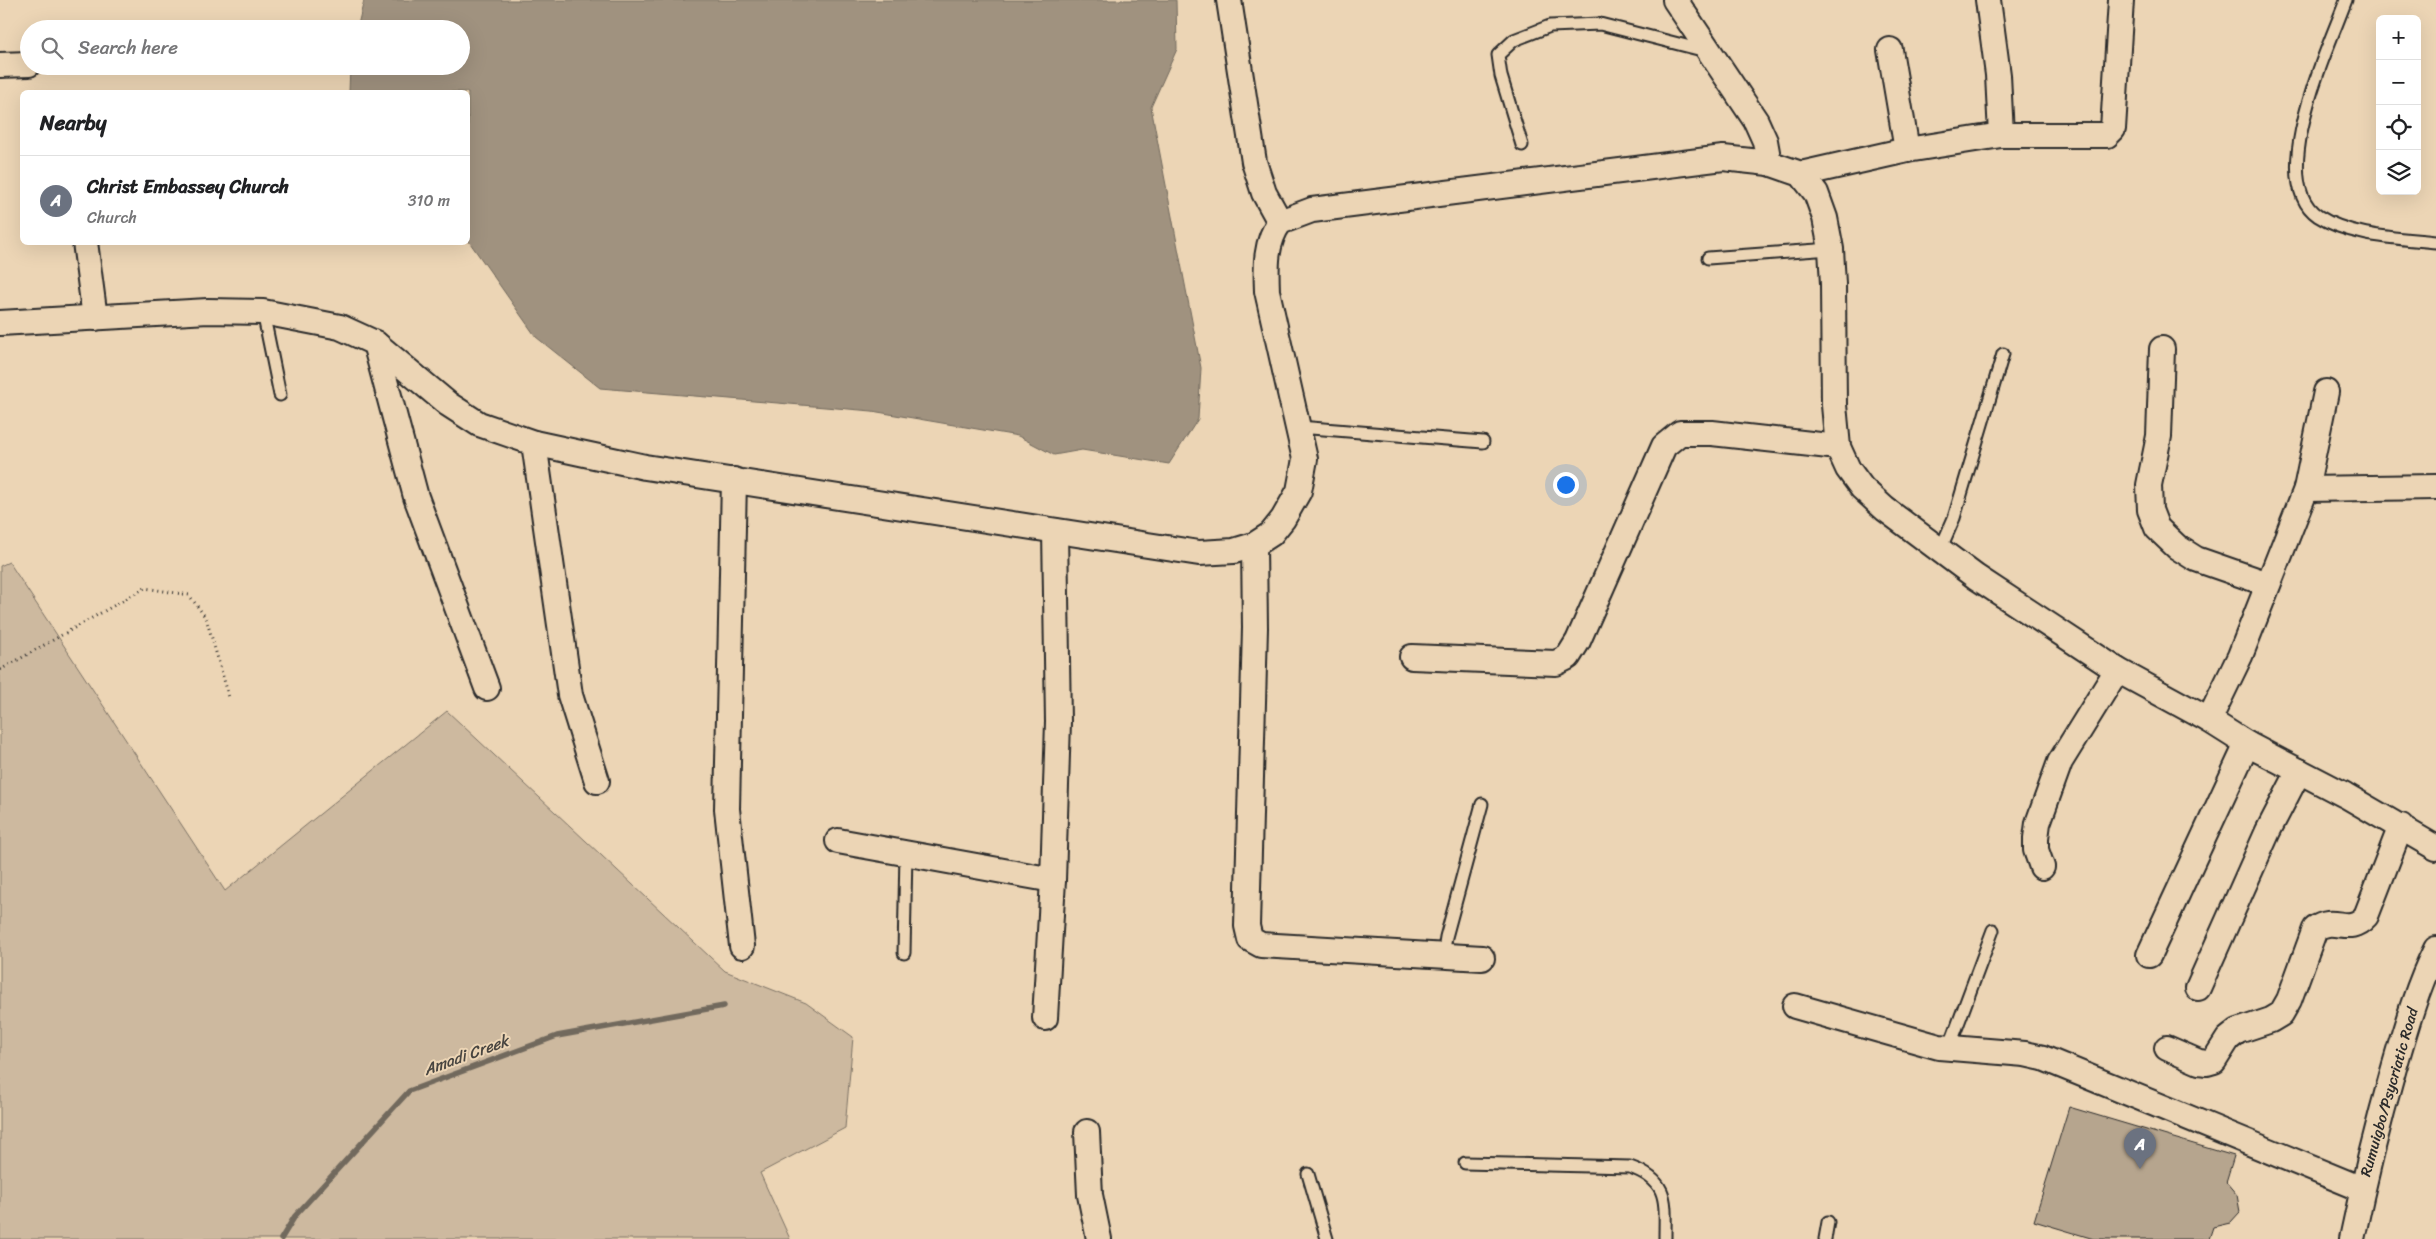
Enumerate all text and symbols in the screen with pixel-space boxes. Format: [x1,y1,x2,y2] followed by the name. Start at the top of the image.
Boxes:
[2376,15,2421,195] map controls
[2376,15,2421,60] button: +
[20,20,470,75] search box
[78,31,178,64] text: Search here
[38,34,66,62] icon: search
[2376,60,2421,105] button: −
[40,104,106,142] text: Nearby
[2376,105,2421,150] button: locate
[2376,150,2421,195] button: layers
[87,170,289,203] text: Christ Embassey Church
[51,186,61,215] text: A
[408,186,450,215] text: 310 m
[87,203,137,232] text: Church
[1553,472,1579,498] your location
[2352,1003,2426,1180] street label: Rumuigbo/Psycriatic Road
[418,1025,515,1084] water label: Amadi Creek
[2124,1128,2156,1169] pin: A

